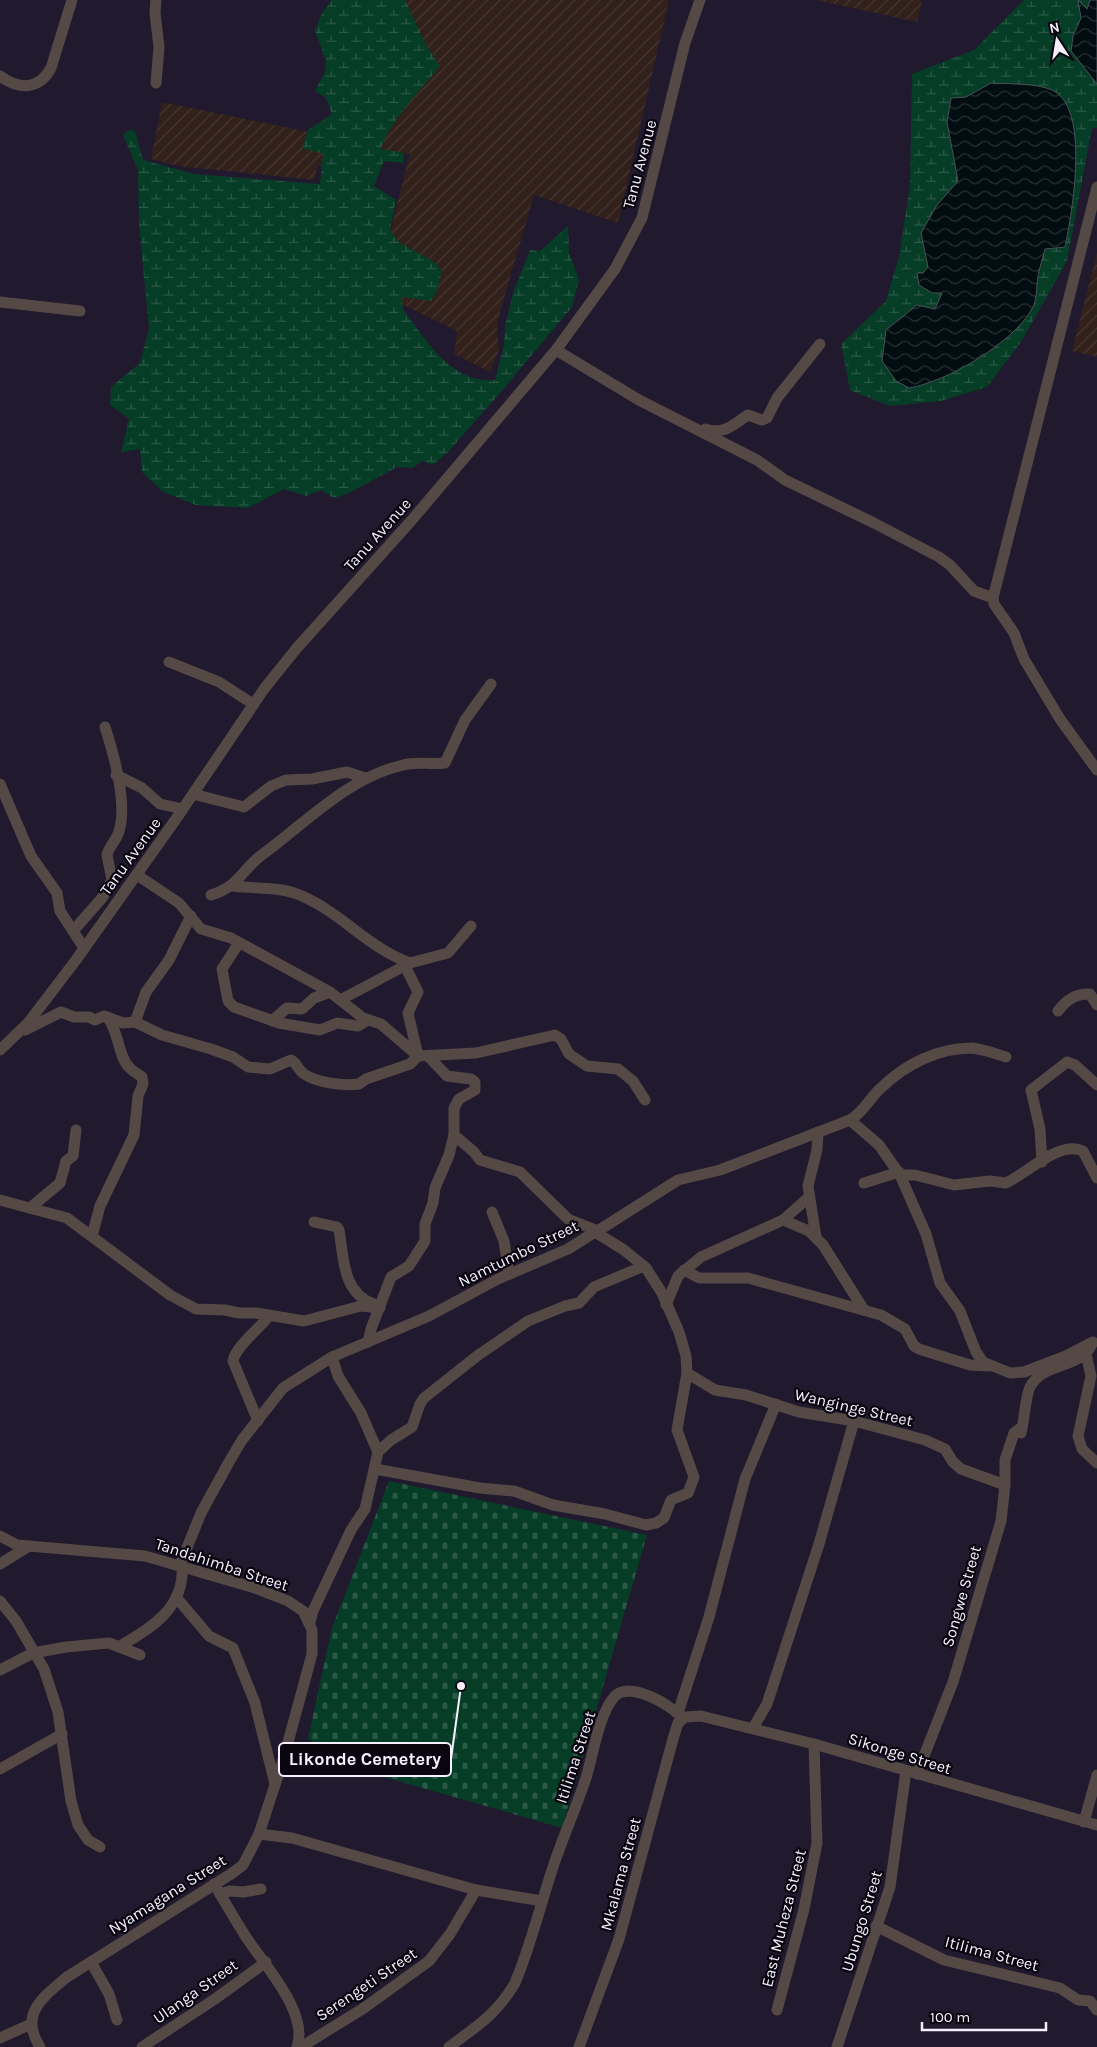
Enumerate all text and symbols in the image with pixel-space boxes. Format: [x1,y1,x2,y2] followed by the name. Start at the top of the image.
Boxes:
[1032,15,1082,65] north arrow
[1048,18,1061,37] text: N
[619,118,660,211] street label: Tanu Avenue
[340,494,415,575] street label: Tanu Avenue
[96,814,165,899] street label: Tanu Avenue
[455,1216,581,1291] street label: Namtumbo Street
[793,1385,915,1430] street label: Wanginge Street
[153,1534,291,1595] street label: Tandahimba Street
[938,1543,985,1649] street label: Songwe Street
[552,1709,599,1806] street label: Itilima Street
[846,1729,954,1778] street label: Sikonge Street
[279,1743,451,1776] callout: Likonde Cemetery
[289,1748,441,1770] text: Likonde Cemetery
[596,1816,645,1933] street label: Mkalama Street
[757,1847,810,1989] street label: East Muheza Street
[105,1851,230,1938] street label: Nyamagana Street
[837,1868,886,1974] street label: Ubungo Street
[943,1932,1041,1975] street label: Itilima Street
[312,1944,420,2025] street label: Serengeti Street
[149,1955,241,2028] street label: Ulanga Street
[922,2000,1046,2032] scale bar
[930,2008,970,2026] text: 100 m

